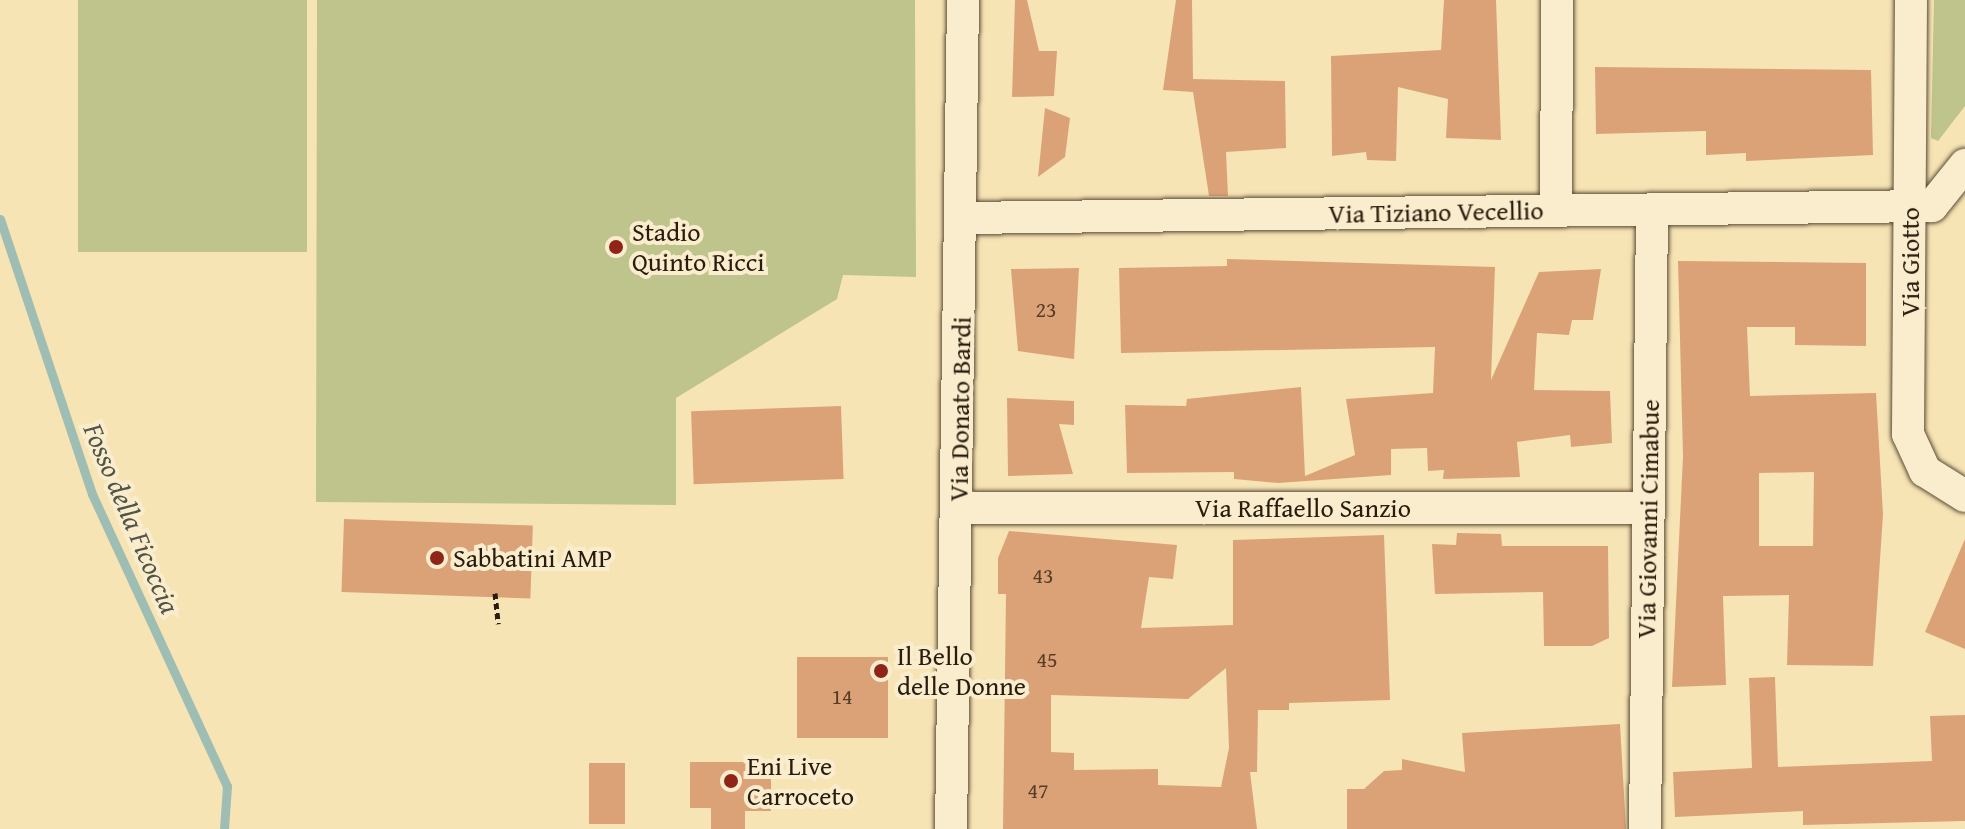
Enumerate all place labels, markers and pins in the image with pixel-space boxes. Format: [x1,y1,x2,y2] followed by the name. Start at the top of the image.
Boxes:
[632,216,765,278] place label: Stadio Quinto Ricci
[607,238,625,256] marker: Stadio Quinto Ricci
[453,542,612,574] place label: Sabbatini AMP
[428,549,446,567] marker: Sabbatini AMP
[897,640,1026,702] place label: Il Bello delle Donne
[872,662,890,680] marker: Il Bello delle Donne
[747,750,854,812] place label: Eni Live Carroceto
[722,772,740,790] marker: Eni Live Carroceto

